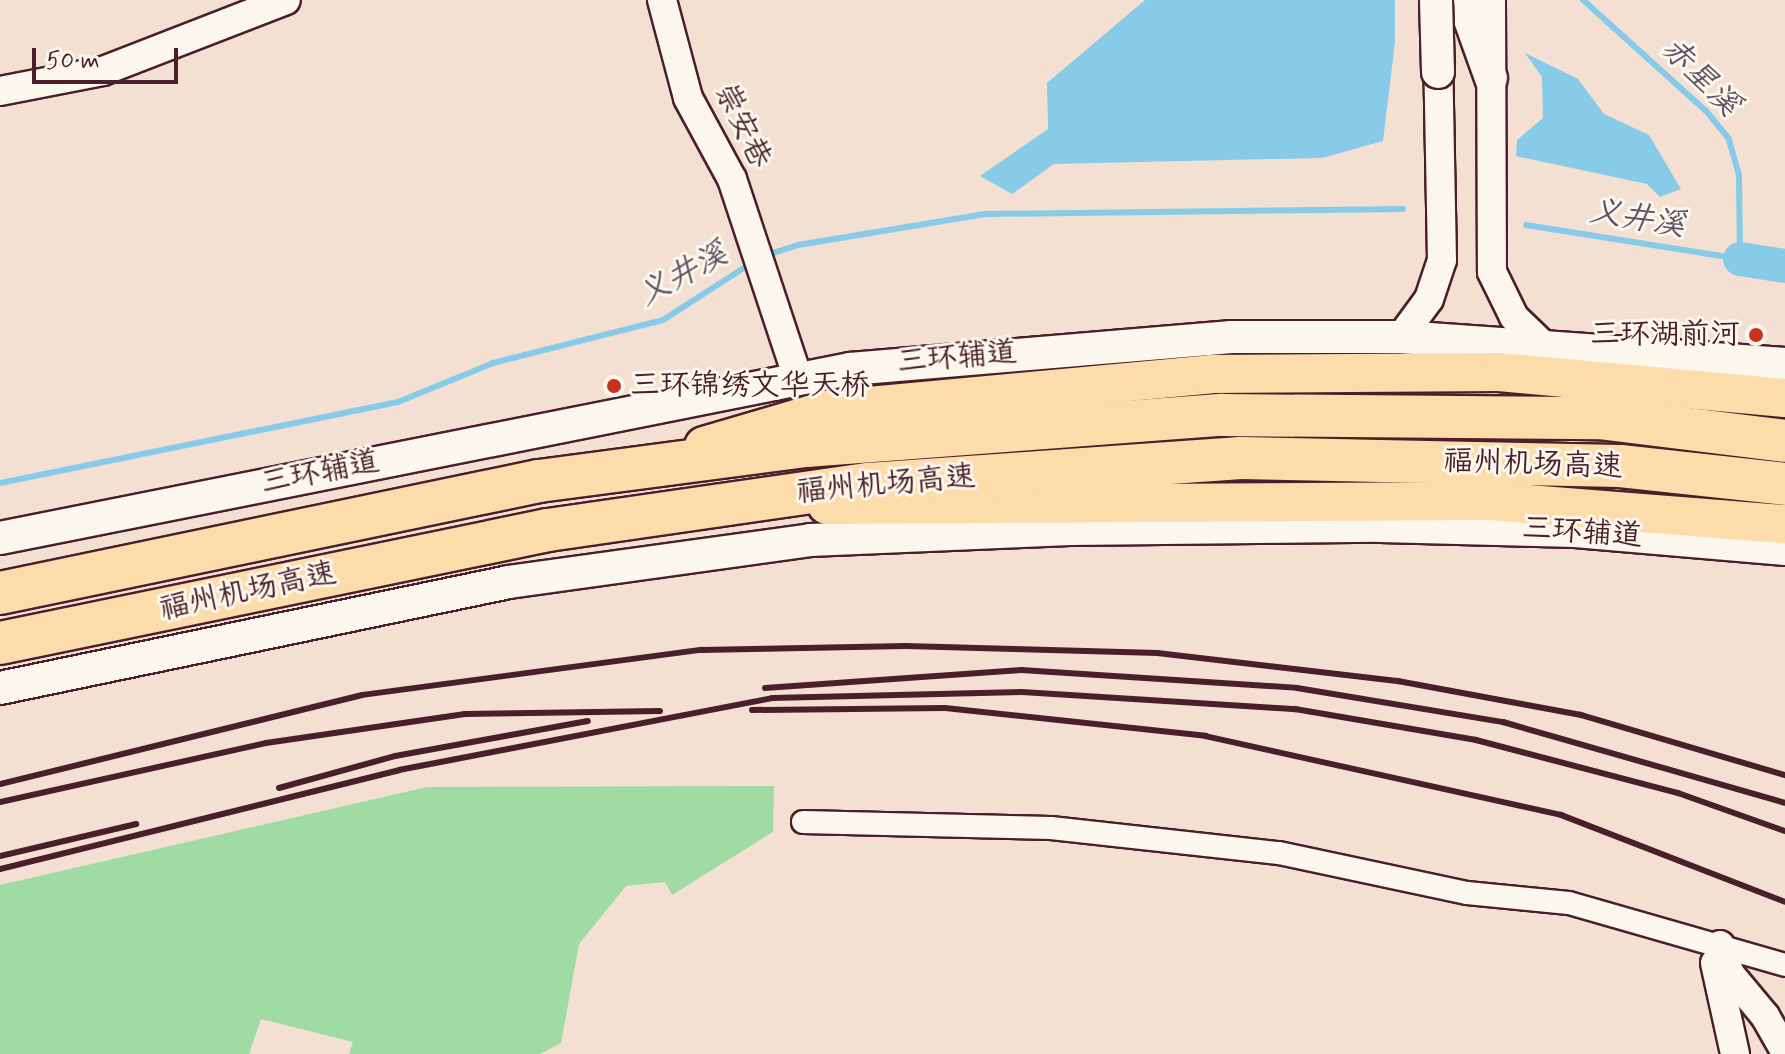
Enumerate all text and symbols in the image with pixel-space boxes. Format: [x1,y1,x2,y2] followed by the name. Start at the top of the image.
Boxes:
[1652,29,1748,125] water label: 赤星溪
[36,32,182,82] scale bar
[46,46,100,77] text: 50 m
[706,78,778,174] street label: 崇安巷
[1587,193,1687,245] water label: 义井溪
[632,235,734,315] water label: 义井溪
[1590,317,1740,353] place label: 三环湖前河
[1747,326,1765,344] marker: 三环湖前河
[896,335,1018,381] street label: 三环辅道
[630,368,870,404] place label: 三环锦绣文华天桥
[605,377,623,395] marker: 三环锦绣文华天桥
[258,444,382,502] street label: 三环辅道
[1442,444,1624,486] street label: 福州机场高速
[795,459,977,511] street label: 福州机场高速
[1521,511,1643,555] street label: 三环辅道
[156,556,340,628] street label: 福州机场高速

